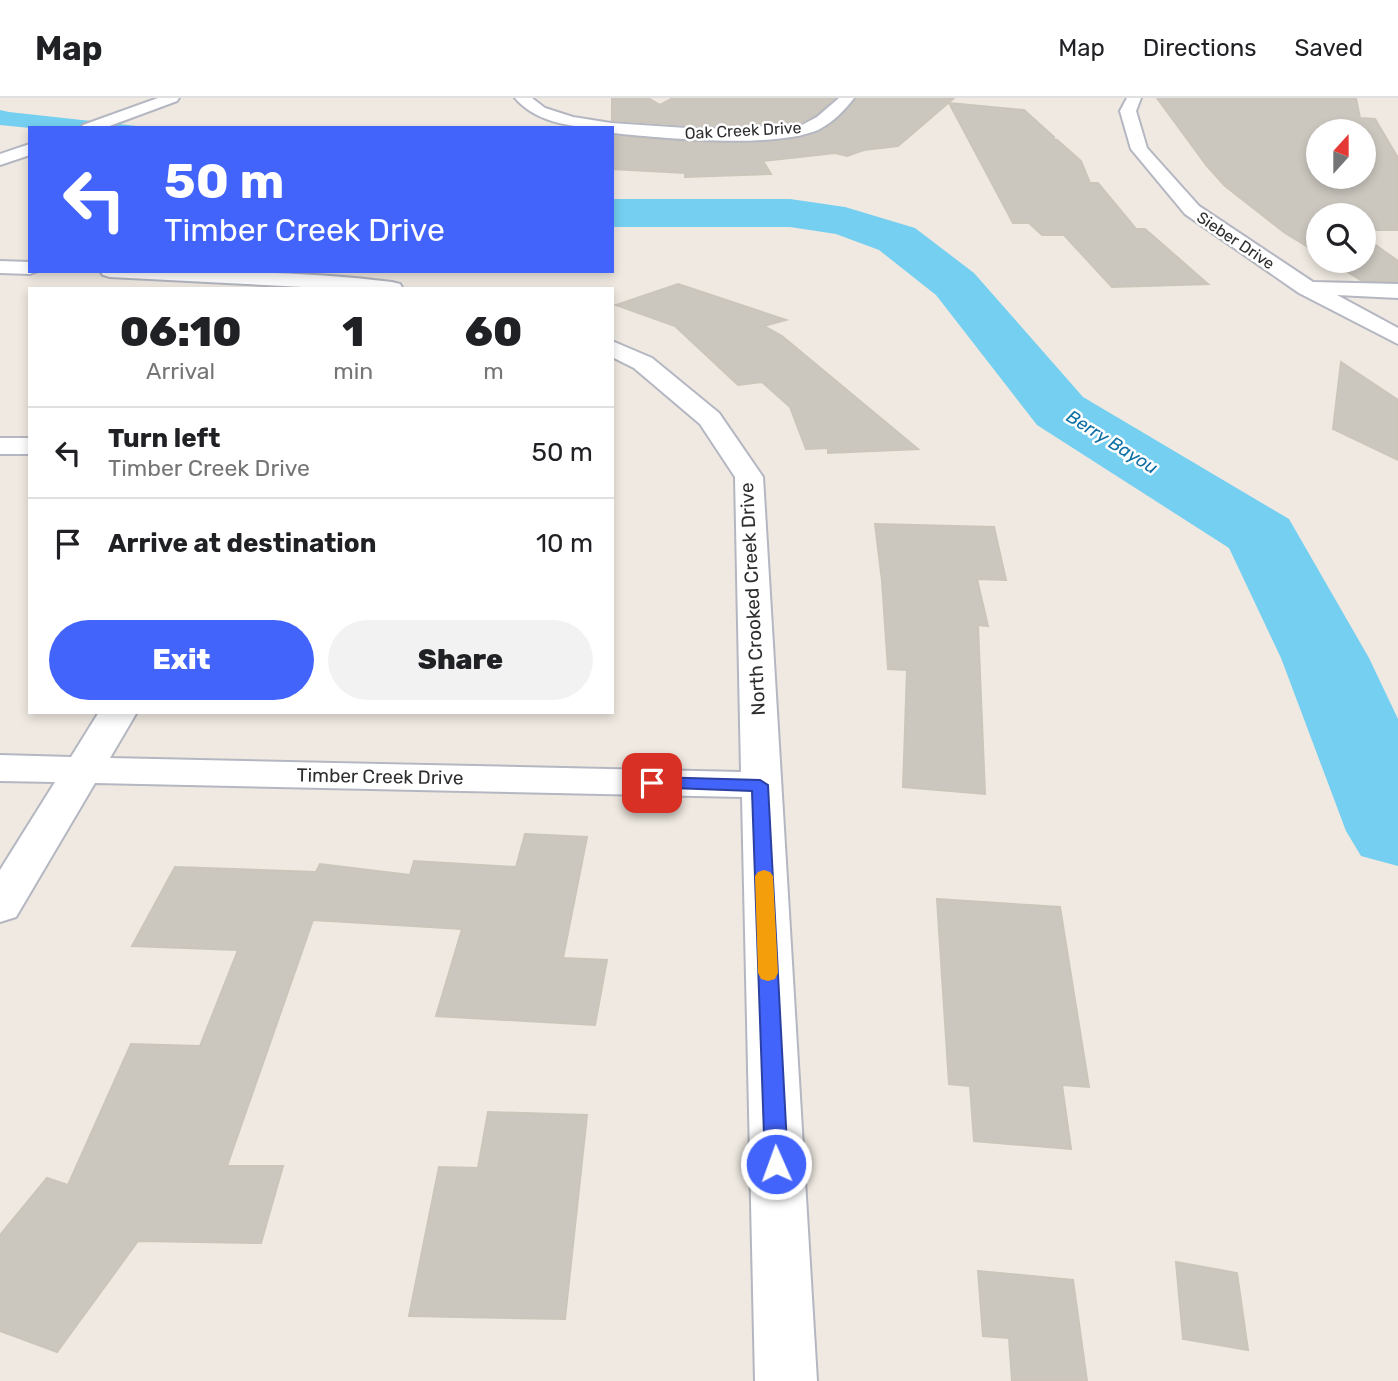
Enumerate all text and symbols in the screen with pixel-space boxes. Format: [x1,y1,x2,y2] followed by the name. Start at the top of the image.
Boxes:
[35,29,103,68] text: Map
[1058,34,1105,62] text: Map
[1143,34,1256,62] text: Directions
[1294,34,1363,62] text: Saved
[684,118,802,143] street label: Oak Creek Drive
[1306,119,1376,189] north arrow
[1306,119,1376,273] map controls
[164,152,284,210] text: 50 m
[49,154,140,245] icon: left
[1306,203,1376,273] button: search
[1193,208,1278,273] street label: Sieber Drive
[164,211,445,249] text: Timber Creek Drive
[120,307,242,357] text: 06:10
[342,307,364,357] text: 1
[465,307,522,357] text: 60
[146,357,215,385] text: Arrival
[333,357,373,385] text: min
[483,357,504,385] text: m
[1062,405,1162,479] water label: Berry Bayou
[108,423,220,454] text: Turn left
[49,434,87,472] icon: left
[532,437,593,468] text: 50 m
[108,454,310,482] text: Timber Creek Drive
[735,482,770,716] street label: North Crooked Creek Drive
[49,525,87,563] icon: arrive
[108,528,376,559] text: Arrive at destination
[536,528,593,559] text: 10 m
[49,620,314,700] button: Exit
[328,620,593,700] button: Share
[622,753,682,813] pin
[296,764,464,789] street label: Timber Creek Drive
[633,764,671,802] icon: arrive
[739,1127,813,1201] position arrow

